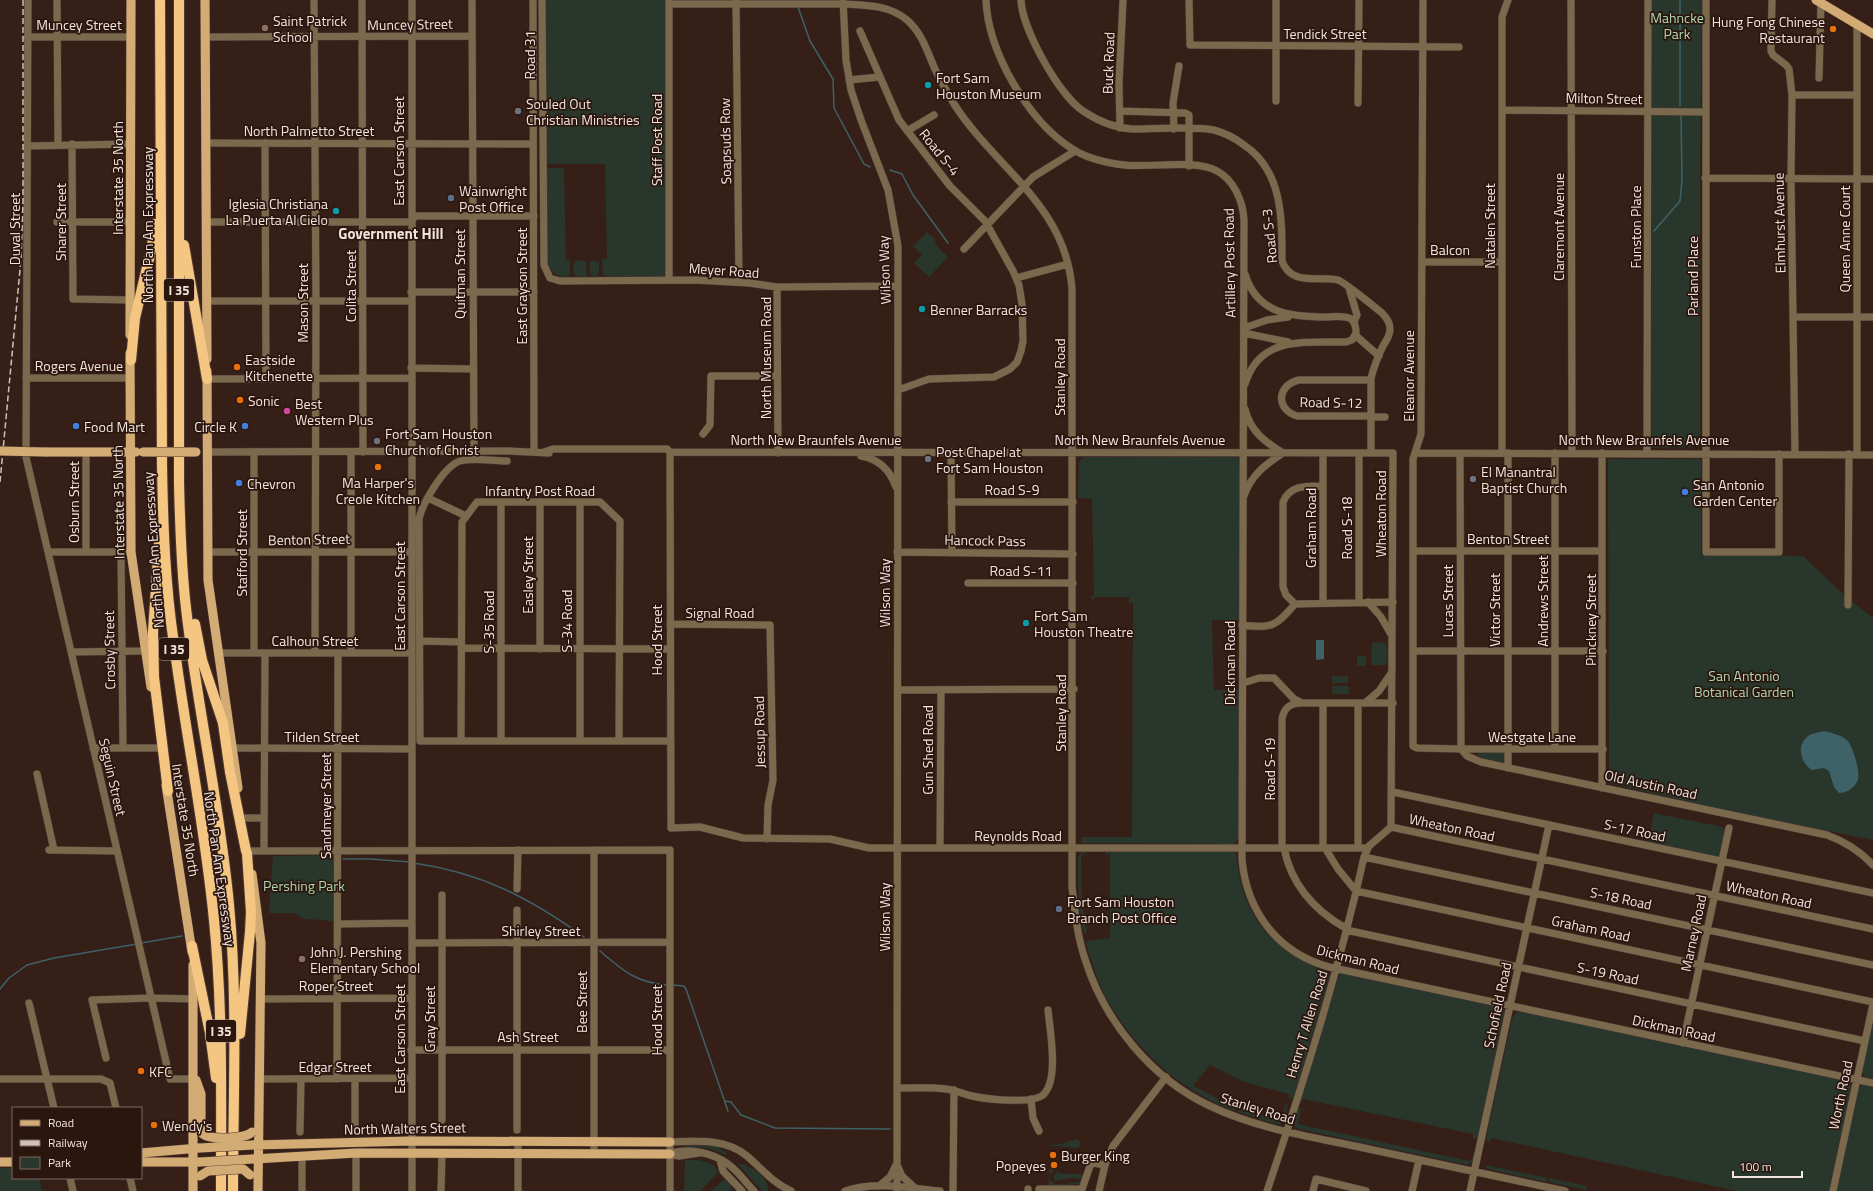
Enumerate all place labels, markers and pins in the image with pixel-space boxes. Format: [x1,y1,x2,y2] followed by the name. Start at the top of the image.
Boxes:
[273,10,347,47] place label: Saint Patrick School
[1712,11,1825,48] place label: Hung Fong Chinese Restaurant
[260,23,270,33] marker: Saint Patrick School
[1828,24,1838,34] marker: Hung Fong Chinese Restaurant
[936,67,1042,104] place label: Fort Sam Houston Museum
[923,80,933,90] marker: Fort Sam Houston Museum
[526,93,639,130] place label: Souled Out Christian Ministries
[513,106,523,116] marker: Souled Out Christian Ministries
[459,180,527,217] place label: Wainwright Post Office
[226,193,328,230] place label: Iglesia Christiana La Puerta Al Cielo
[446,193,456,203] marker: Wainwright Post Office
[331,206,341,216] marker: Iglesia Christiana La Puerta Al Cielo
[930,299,1027,320] place label: Benner Barracks
[917,304,927,314] marker: Benner Barracks
[245,349,313,386] place label: Eastside Kitchenette
[232,362,242,372] marker: Eastside Kitchenette
[248,390,280,411] place label: Sonic
[295,393,374,430] place label: Best Western Plus
[235,395,245,405] marker: Sonic
[282,406,292,416] marker: Best Western Plus
[84,416,145,437] place label: Food Mart
[194,416,237,437] place label: Circle K
[71,421,81,431] marker: Food Mart
[240,421,250,431] marker: Circle K
[385,423,492,460] place label: Fort Sam Houston Church of Christ
[372,436,382,446] marker: Fort Sam Houston Church of Christ
[936,441,1043,478] place label: Post Chapel at Fort Sam Houston
[923,454,933,464] marker: Post Chapel at Fort Sam Houston
[1481,461,1567,498] place label: El Manantral Baptist Church
[373,462,383,472] marker: Ma Harper's Creole Kitchen
[336,472,420,509] place label: Ma Harper's Creole Kitchen
[247,473,295,494] place label: Chevron
[1468,474,1478,484] marker: El Manantral Baptist Church
[1693,474,1777,511] place label: San Antonio Garden Center
[234,478,244,488] marker: Chevron
[1680,487,1690,497] marker: San Antonio Garden Center
[1034,605,1133,642] place label: Fort Sam Houston Theatre
[1021,618,1031,628] marker: Fort Sam Houston Theatre
[1067,891,1177,928] place label: Fort Sam Houston Branch Post Office
[1054,904,1064,914] marker: Fort Sam Houston Branch Post Office
[310,941,420,978] place label: John J. Pershing Elementary School
[297,954,307,964] marker: John J. Pershing Elementary School
[149,1061,172,1082] place label: KFC
[136,1066,146,1076] marker: KFC
[162,1115,212,1136] place label: Wendy's
[149,1120,159,1130] marker: Wendy's
[1061,1145,1130,1166] place label: Burger King
[1048,1150,1058,1160] marker: Burger King
[996,1155,1046,1176] place label: Popeyes
[1049,1160,1059,1170] marker: Popeyes

